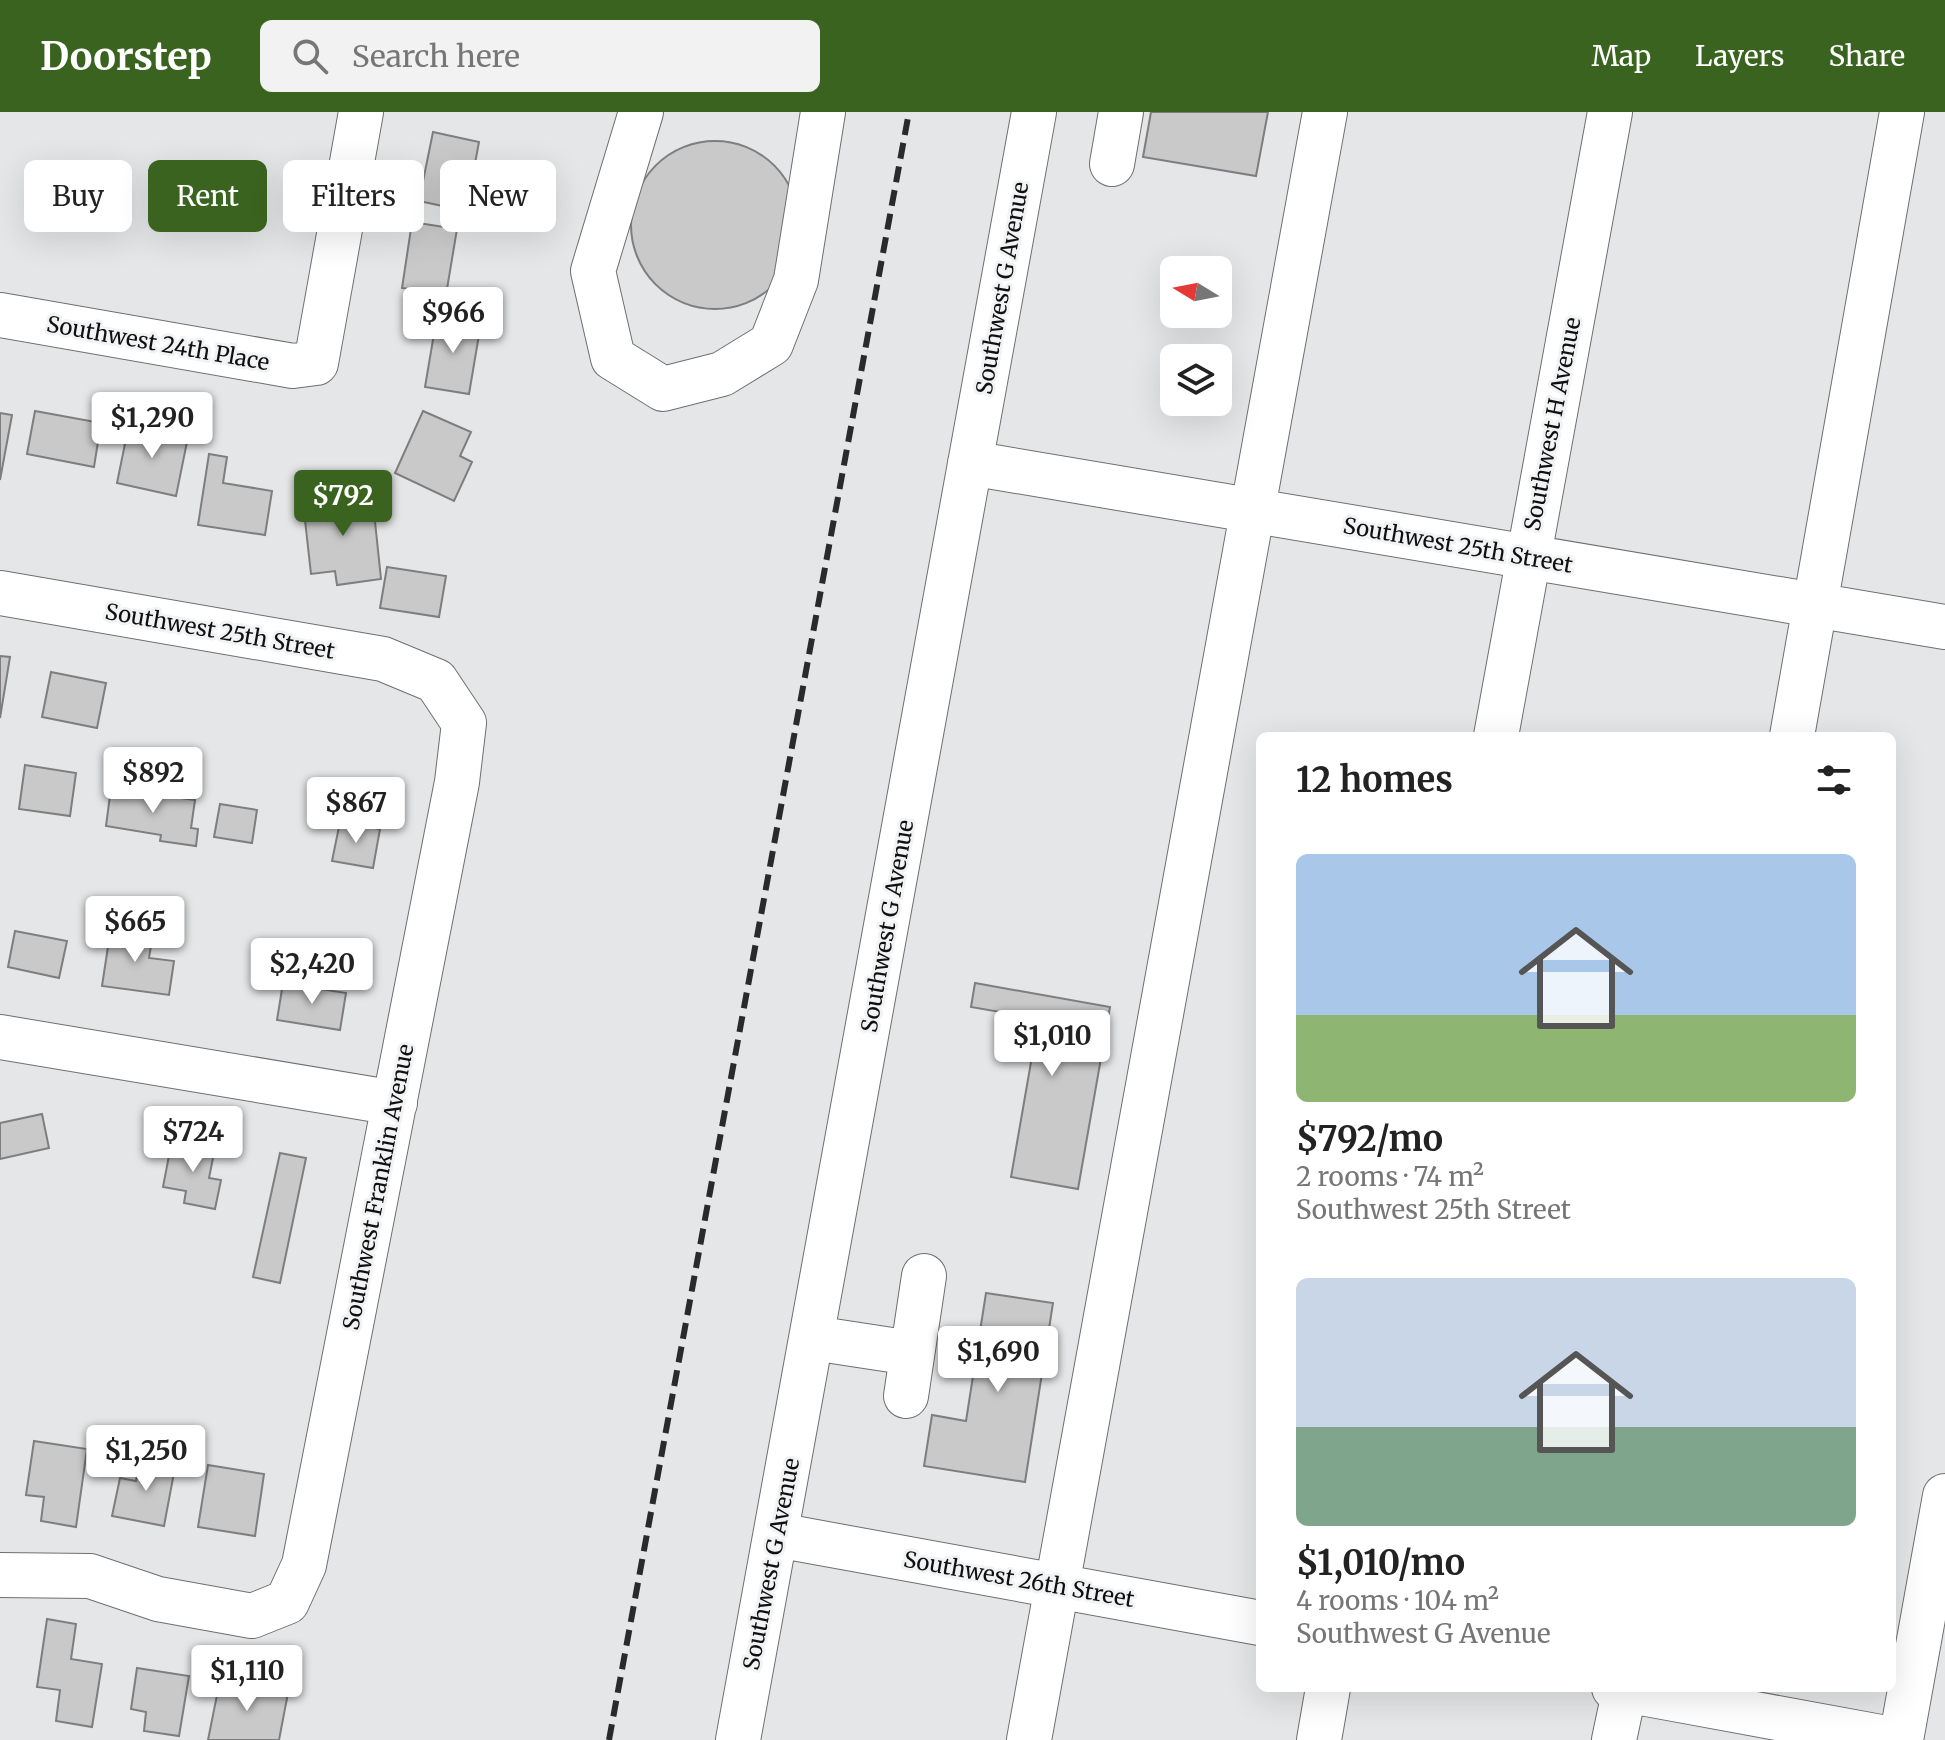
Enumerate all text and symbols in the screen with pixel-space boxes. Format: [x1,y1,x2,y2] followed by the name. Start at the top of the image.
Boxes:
[260,20,820,92] search box
[40,33,212,80] text: Doorstep
[288,34,332,78] icon: search
[352,37,520,75] text: Search here
[1591,38,1651,74] text: Map
[1695,38,1784,74] text: Layers
[1828,38,1905,74] text: Share
[24,160,132,232] chip: Buy
[148,160,267,232] chip: Rent
[283,160,424,232] chip: Filters
[440,160,556,232] chip: New
[970,180,1034,396] street label: Southwest G Avenue
[1160,256,1232,328] north arrow
[1160,256,1232,416] map controls
[406,287,500,355] pin: $966
[421,296,485,329] text: $966
[44,310,272,376] street label: Southwest 24th Place
[1518,315,1586,533] street label: Southwest H Avenue
[1160,344,1232,416] button: layers
[87,392,217,460] pin: $1,290
[110,401,194,434] text: $1,290
[296,470,390,538] pin: $792
[312,479,374,512] text: $792
[1341,511,1575,579] street label: Southwest 25th Street
[103,597,337,665] street label: Southwest 25th Street
[106,747,200,815] pin: $892
[121,756,185,789] text: $892
[1812,758,1856,802] icon: filters
[1296,759,1453,801] text: 12 homes
[309,777,403,845] pin: $867
[325,786,387,819] text: $867
[855,818,919,1034] street label: Southwest G Avenue
[88,896,182,964] pin: $665
[103,905,167,938] text: $665
[1504,906,1648,1050] icon: home
[247,938,377,1006] pin: $2,420
[269,947,355,980] text: $2,420
[987,1010,1117,1078] pin: $1,010
[1012,1019,1092,1052] text: $1,010
[337,1042,419,1332] street label: Southwest Franklin Avenue
[146,1106,240,1174] pin: $724
[162,1115,224,1148] text: $724
[1296,1118,1443,1160] text: $792/mo
[1296,1160,1484,1193] text: 2 rooms · 74 m²
[1296,1193,1571,1226] text: Southwest 25th Street
[933,1326,1063,1394] pin: $1,690
[1504,1330,1648,1474] icon: home
[956,1335,1040,1368] text: $1,690
[81,1425,211,1493] pin: $1,250
[104,1434,188,1467] text: $1,250
[737,1456,805,1672] street label: Southwest G Avenue
[1296,1542,1465,1584] text: $1,010/mo
[901,1545,1137,1613] street label: Southwest 26th Street
[1296,1584,1499,1617] text: 4 rooms · 104 m²
[1296,1617,1551,1650] text: Southwest G Avenue
[182,1645,312,1713] pin: $1,110
[209,1654,285,1687] text: $1,110

